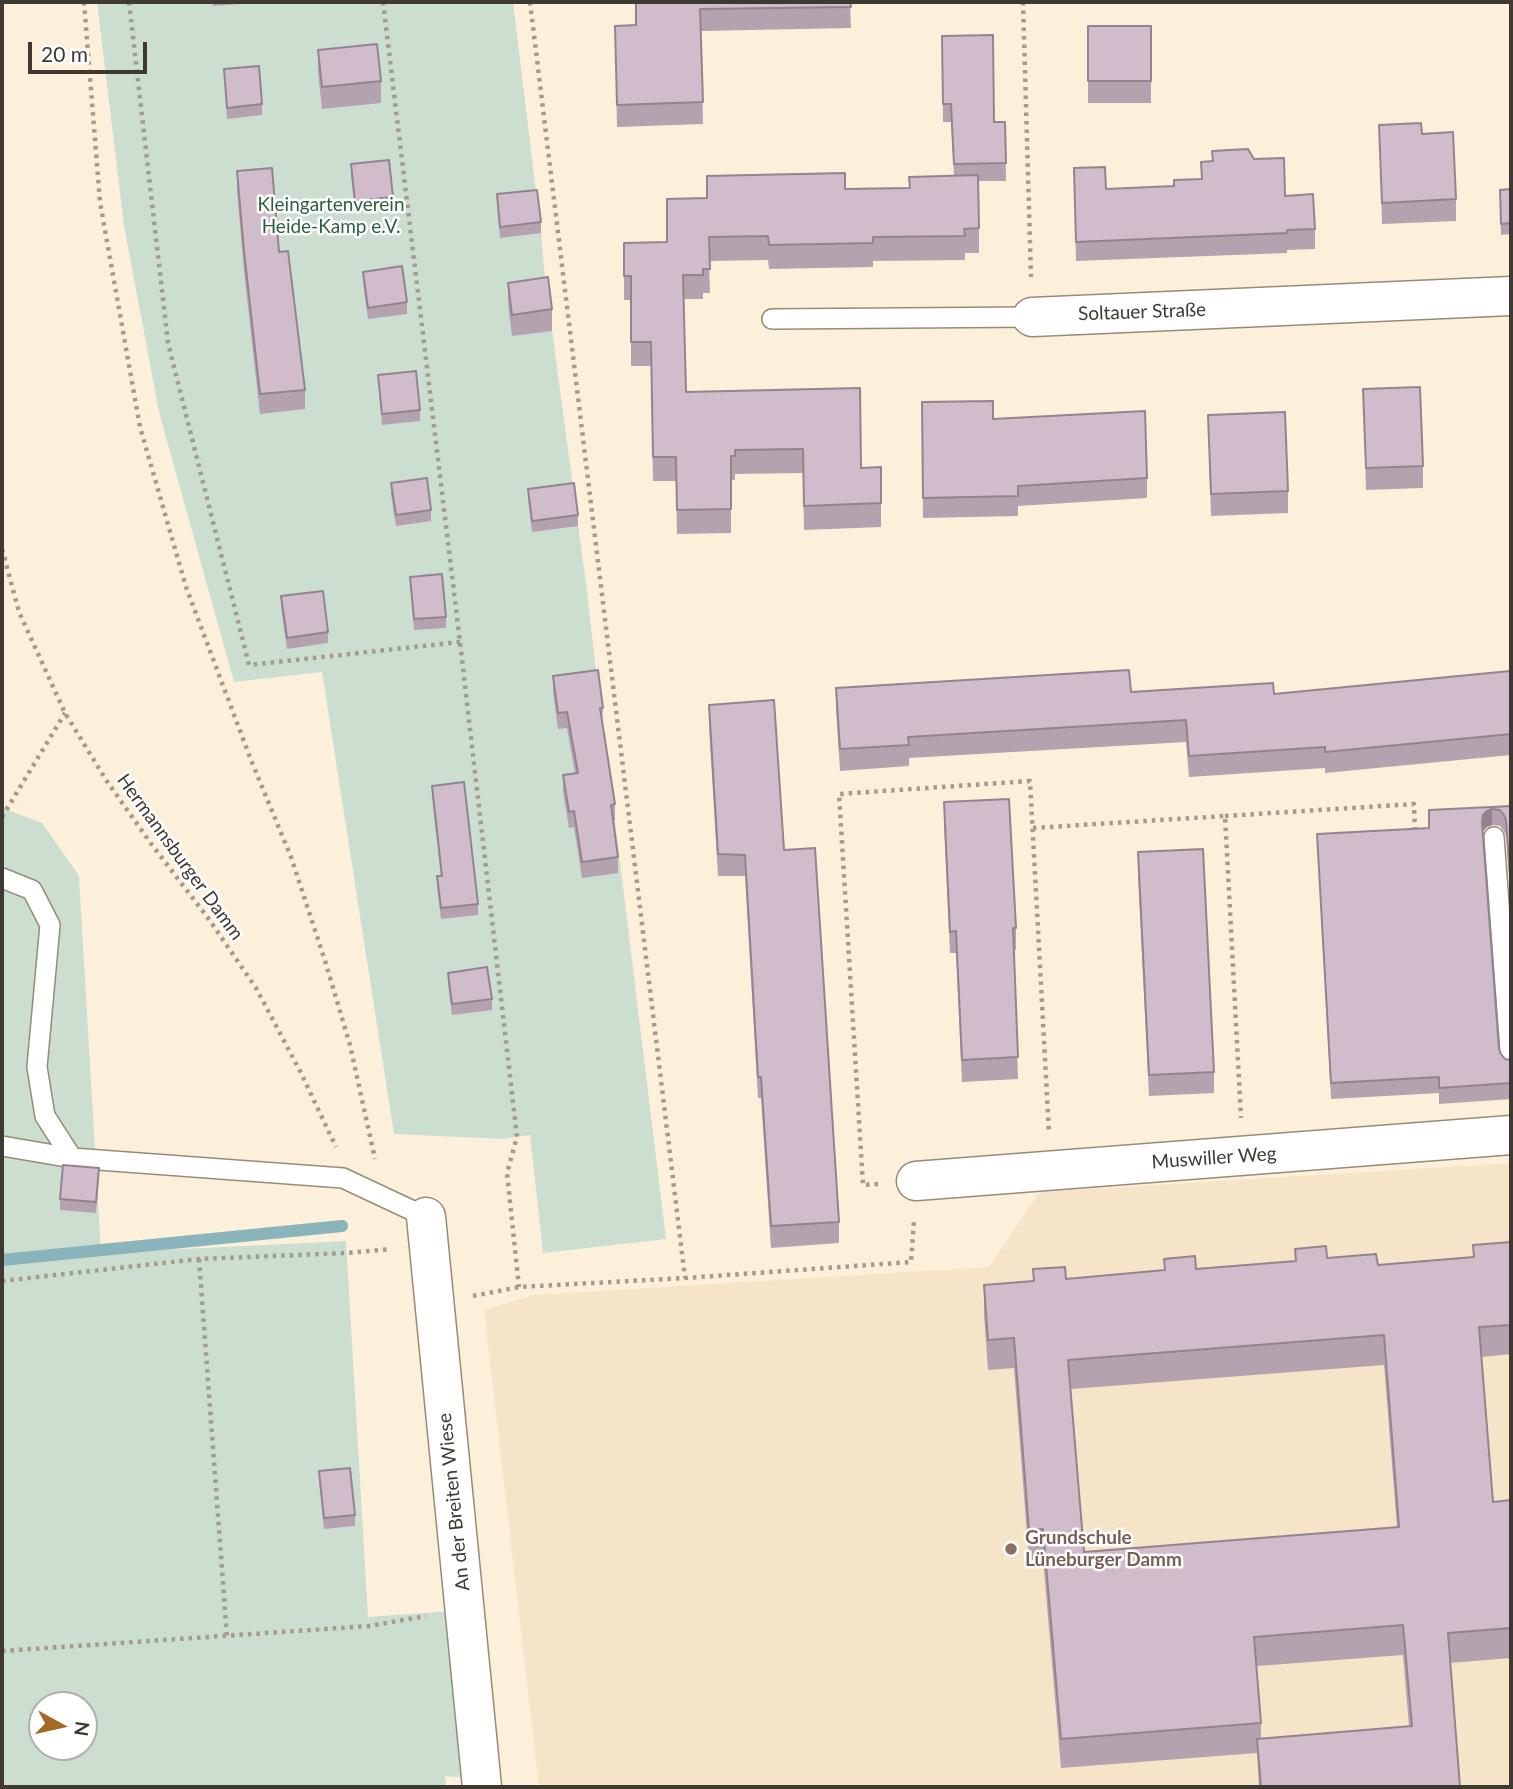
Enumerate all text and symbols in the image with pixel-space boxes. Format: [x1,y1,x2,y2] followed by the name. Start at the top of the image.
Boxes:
[32,28,150,72] scale bar
[41,41,88,66] text: 20 m
[258,194,404,238] park label: Kleingartenverein Heide-Kamp e.V.
[1078,298,1206,326] street label: Soltauer Straße
[112,769,248,945] street label: Hermannsburger Damm
[1151,1142,1277,1174] street label: Muswiller Weg
[433,1412,475,1592] street label: An der Breiten Wiese
[1025,1527,1182,1571] place label: Grundschule Lüneburger Damm
[1003,1541,1019,1557] marker: Grundschule Lüneburger Damm
[28,1691,98,1761] north arrow
[70,1720,95,1738] text: N

